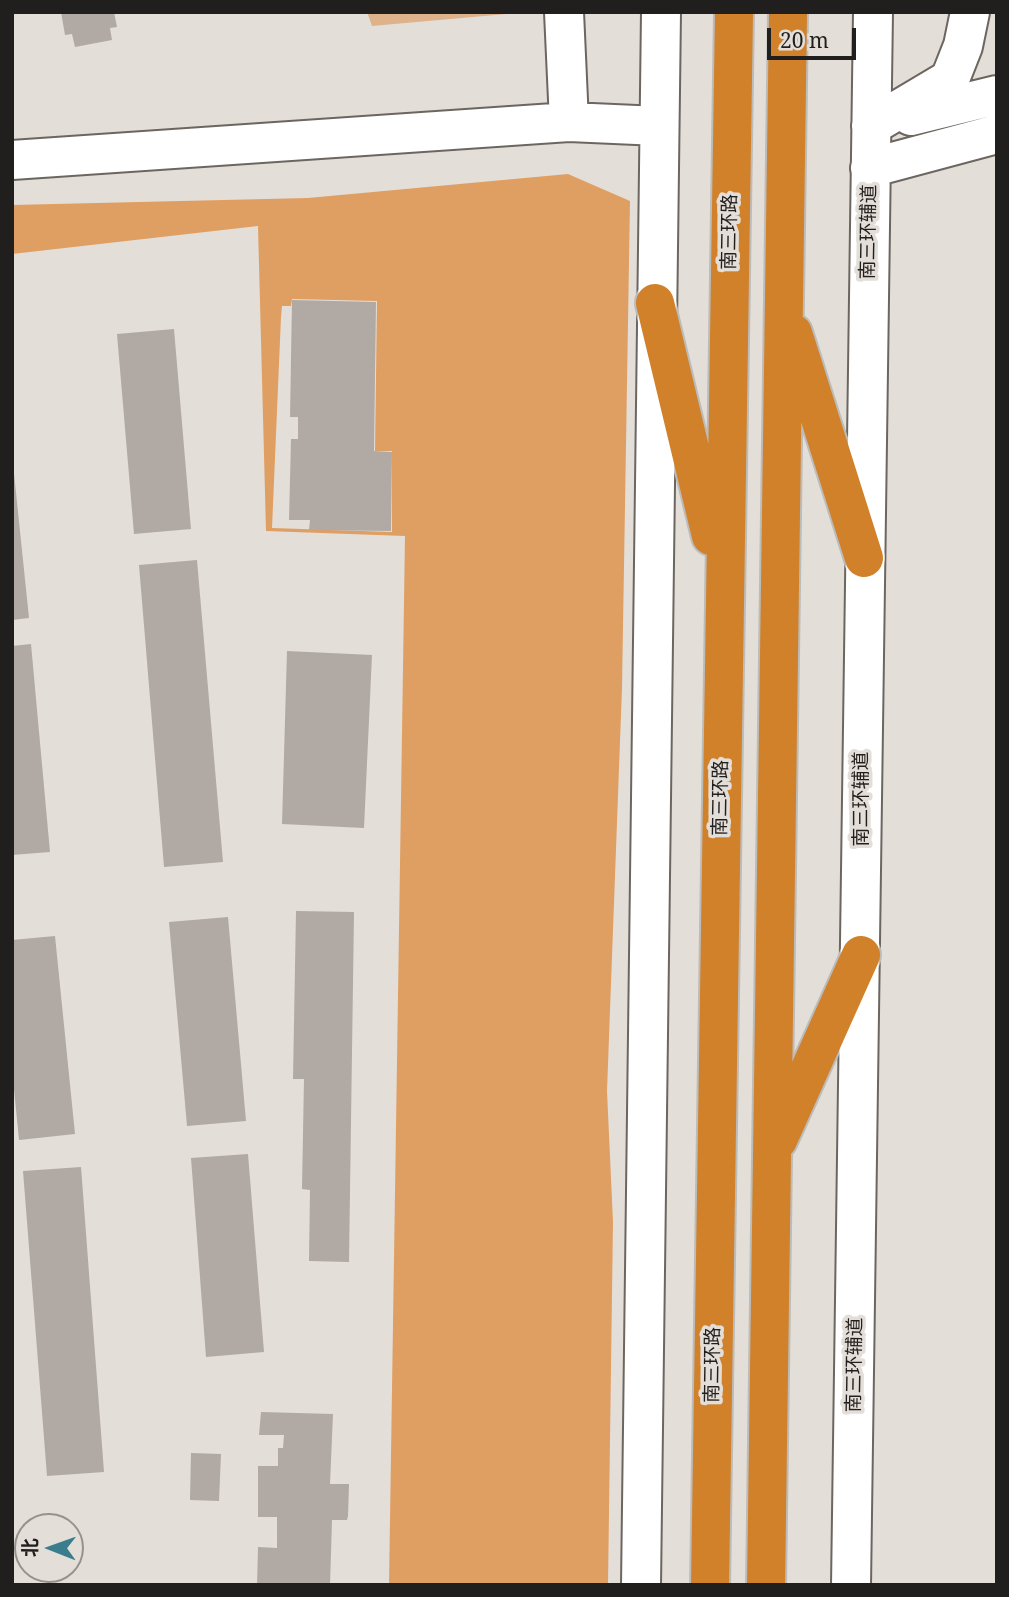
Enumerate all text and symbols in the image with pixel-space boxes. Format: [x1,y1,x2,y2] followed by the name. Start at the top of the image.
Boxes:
[771,14,860,58] scale bar
[780,26,829,54] text: 20 m
[857,184,881,280] street label: 南三环辅道
[718,194,742,270] street label: 南三环路
[851,752,873,846] street label: 南三环辅道
[709,760,733,836] street label: 南三环路
[843,1317,867,1413] street label: 南三环辅道
[701,1327,725,1403] street label: 南三环路
[14,1513,84,1583] north arrow
[17,1538,43,1557] text: 北

